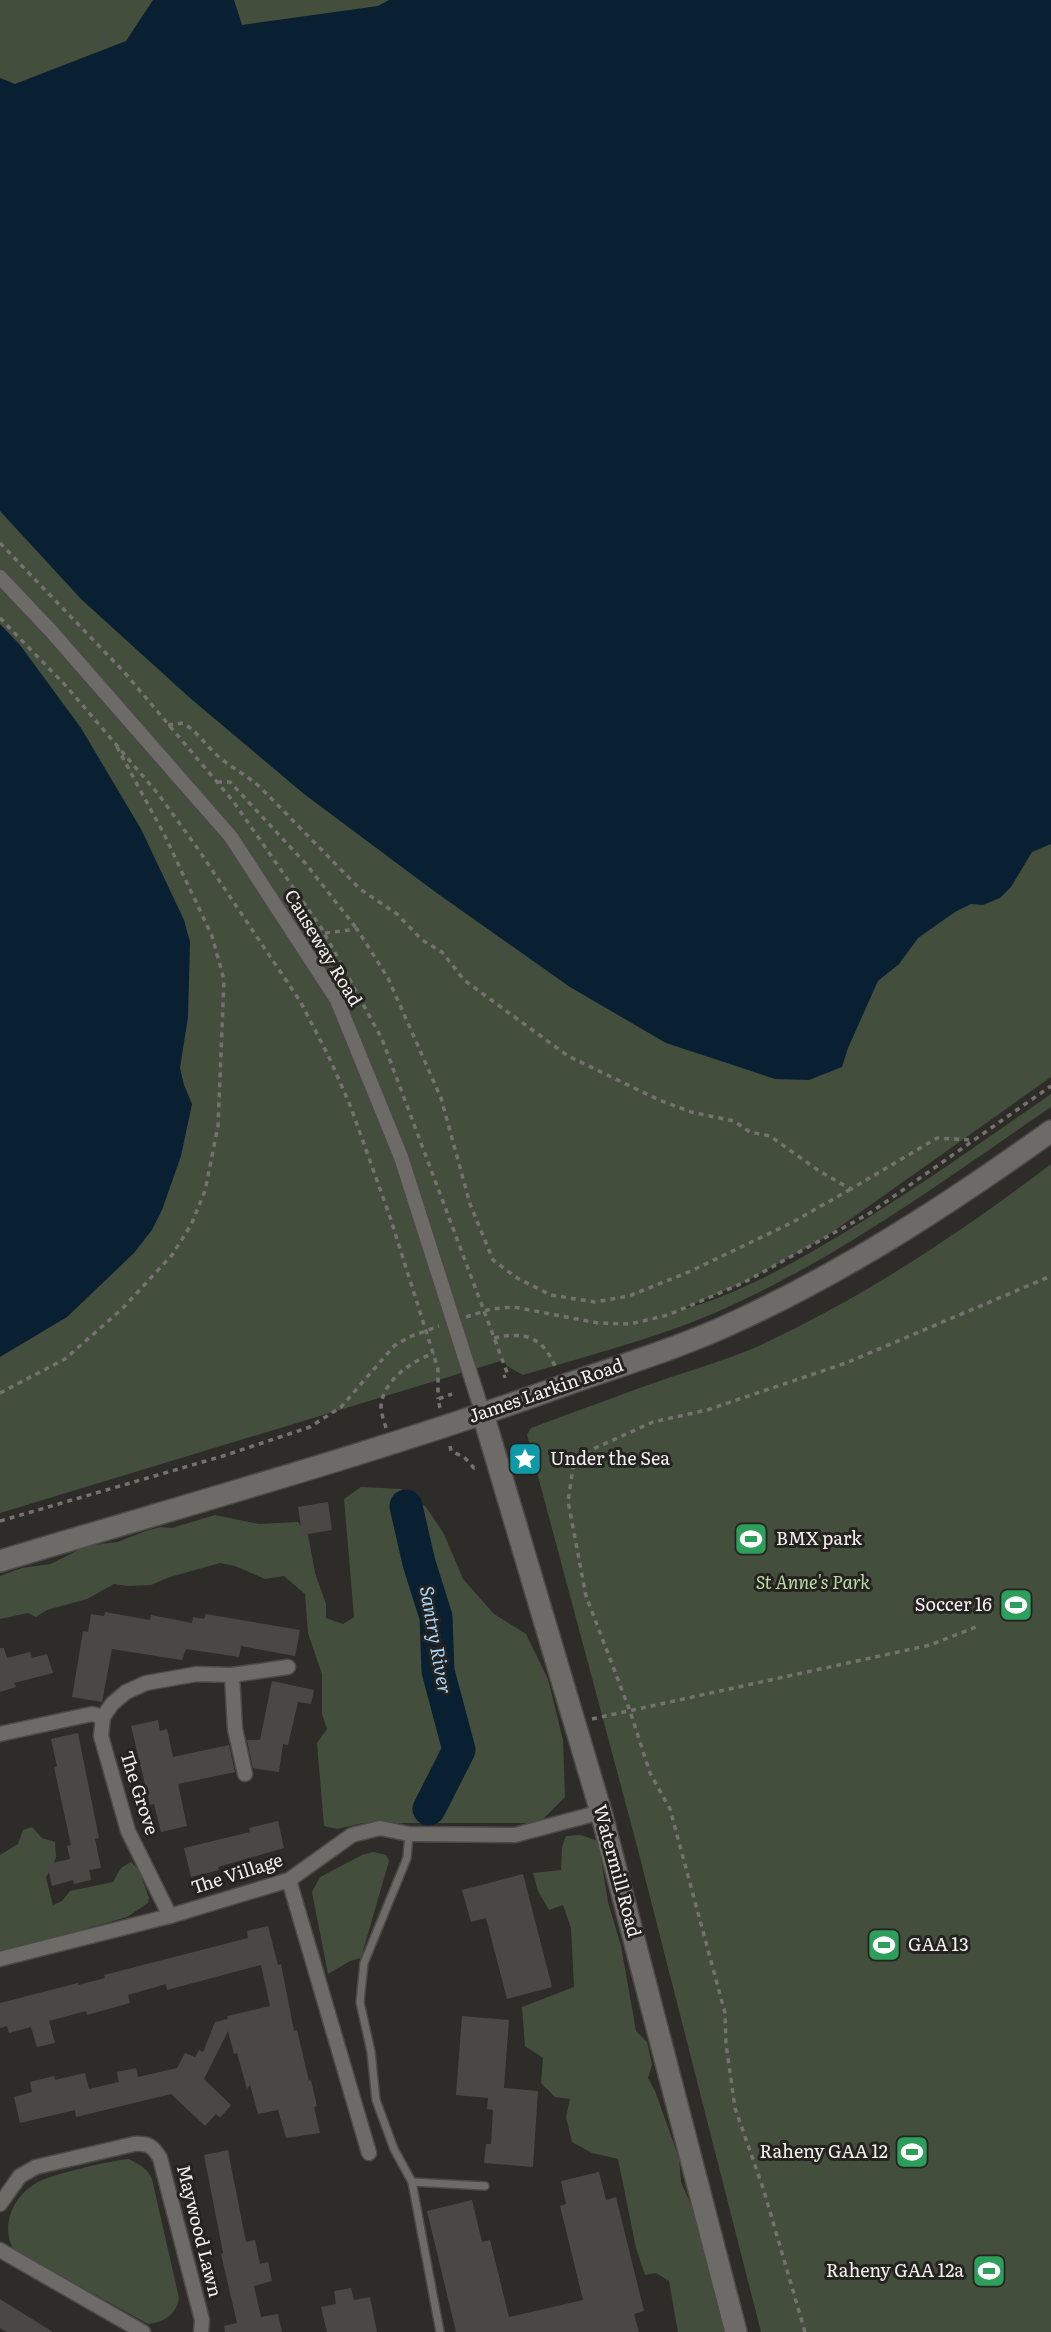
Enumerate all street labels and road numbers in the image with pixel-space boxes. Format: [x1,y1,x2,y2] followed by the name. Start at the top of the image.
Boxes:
[279,884,370,1011] street label: Causeway Road
[464,1350,627,1429] street label: James Larkin Road
[114,1747,167,1838] street label: The Grove
[588,1801,649,1940] street label: Watermill Road
[187,1845,286,1900] street label: The Village
[171,2162,230,2300] street label: Maywood Lawn

